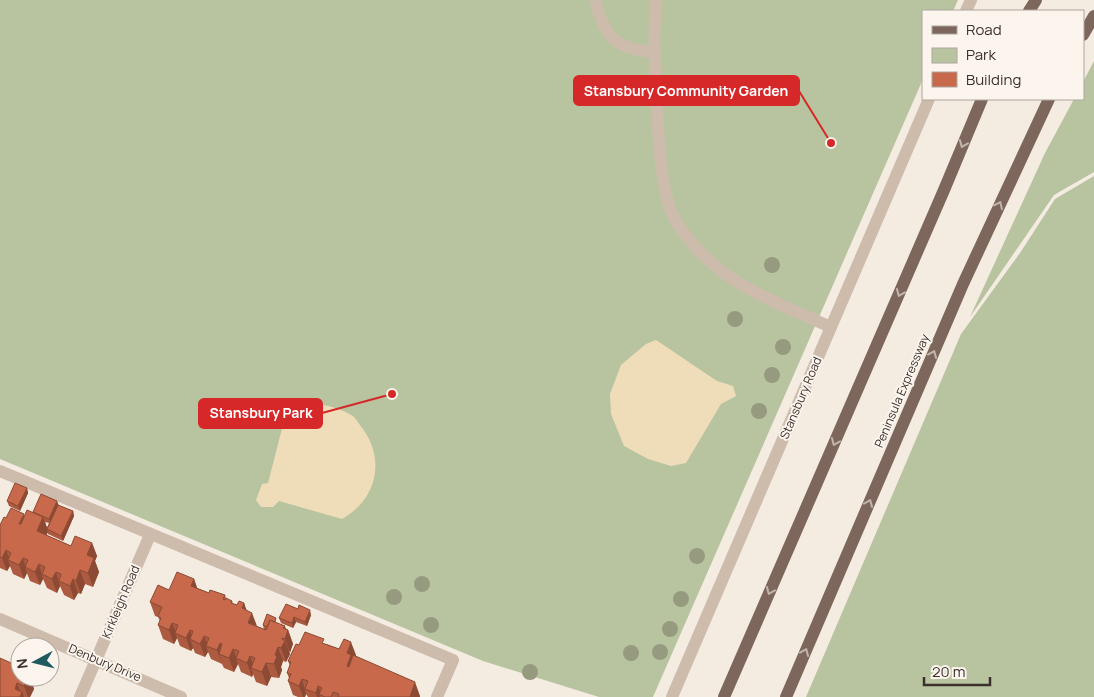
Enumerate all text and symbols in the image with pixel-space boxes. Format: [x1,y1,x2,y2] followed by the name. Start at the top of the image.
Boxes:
[922,10,1084,100] legend
[966,19,1002,40] text: Road
[966,44,996,65] text: Park
[966,69,1021,90] text: Building
[574,76,799,105] callout: Stansbury Community Garden
[584,81,788,100] text: Stansbury Community Garden
[959,139,970,148] one-way arrow
[993,201,1004,210] one-way arrow
[895,288,906,297] one-way arrow
[870,331,933,450] street label: Peninsula Expressway
[927,350,938,359] one-way arrow
[776,354,826,442] street label: Stansbury Road
[199,399,322,428] callout: Stansbury Park
[210,403,313,422] text: Stansbury Park
[830,437,841,446] one-way arrow
[863,499,874,508] one-way arrow
[97,563,144,641] street label: Kirkleigh Road
[766,586,777,595] one-way arrow
[10,637,60,687] north arrow
[66,640,144,685] street label: Denbury Drive
[799,648,810,657] one-way arrow
[924,654,990,686] scale bar
[12,657,32,670] text: N
[932,661,965,682] text: 20 m

